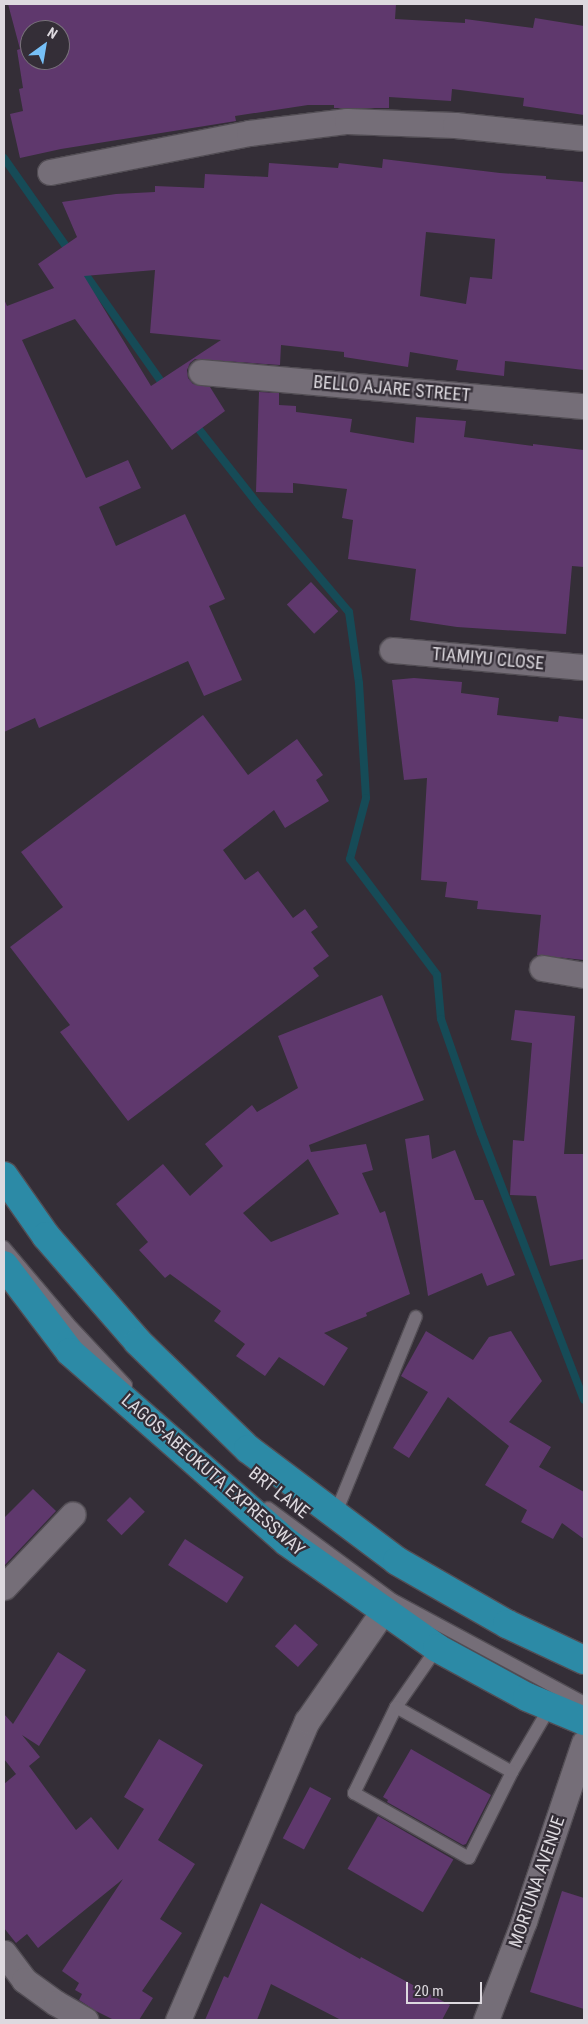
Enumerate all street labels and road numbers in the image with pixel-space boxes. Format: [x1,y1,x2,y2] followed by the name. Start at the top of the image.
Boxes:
[312,371,472,407] street label: BELLO AJARE STREET
[431,643,545,675] street label: TIAMIYU CLOSE
[117,1390,309,1560] street label: LAGOS-ABEOKUTA EXPRESSWAY
[244,1463,314,1523] street label: BRT LANE
[504,1814,570,1950] street label: MORTUNA AVENUE

